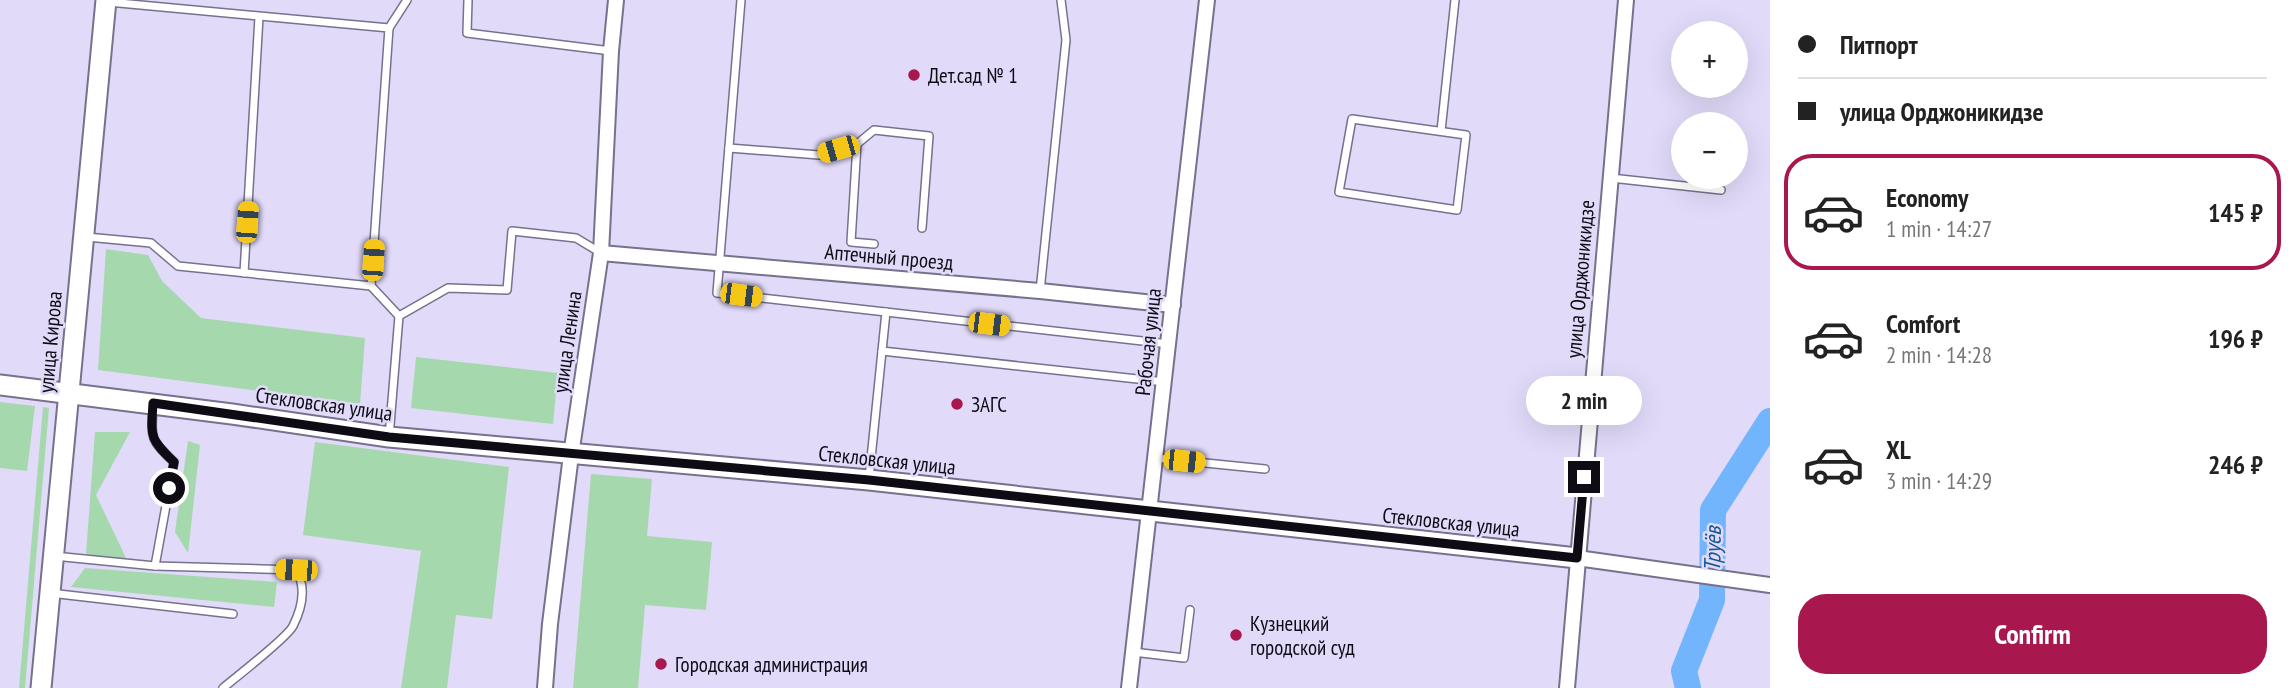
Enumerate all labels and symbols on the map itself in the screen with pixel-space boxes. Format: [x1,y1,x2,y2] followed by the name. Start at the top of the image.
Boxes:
[928,62,1018,89] place label: Дет.сад № 1
[906,67,922,83] marker: Дет.сад № 1
[815,133,862,165] car
[1560,199,1600,359] street label: улица Орджоникидзе
[236,200,259,244] car
[362,238,385,282] car
[824,238,954,276] street label: Аптечный проезд
[719,282,764,308] car
[1129,287,1167,397] street label: Рабочая улица
[546,289,588,395] street label: улица Ленина
[32,290,68,394] street label: улица Кирова
[967,311,1012,337] car
[1526,376,1642,424] callout: 2 min
[254,381,394,427] street label: Стекловская улица
[971,391,1007,418] place label: ЗАГС
[949,396,965,412] marker: ЗАГС
[817,439,957,481] street label: Стекловская улица
[1163,448,1206,474] car
[1568,461,1600,493] route end
[153,472,185,504] route start
[1381,501,1521,543] street label: Стекловская улица
[1697,524,1727,572] water label: Труёв
[275,559,318,581] car
[1250,610,1355,661] place label: Кузнецкий городской суд
[1228,627,1244,643] marker: Кузнецкий городской суд
[675,651,868,678] place label: Городская администрация
[653,656,669,672] marker: Городская администрация

